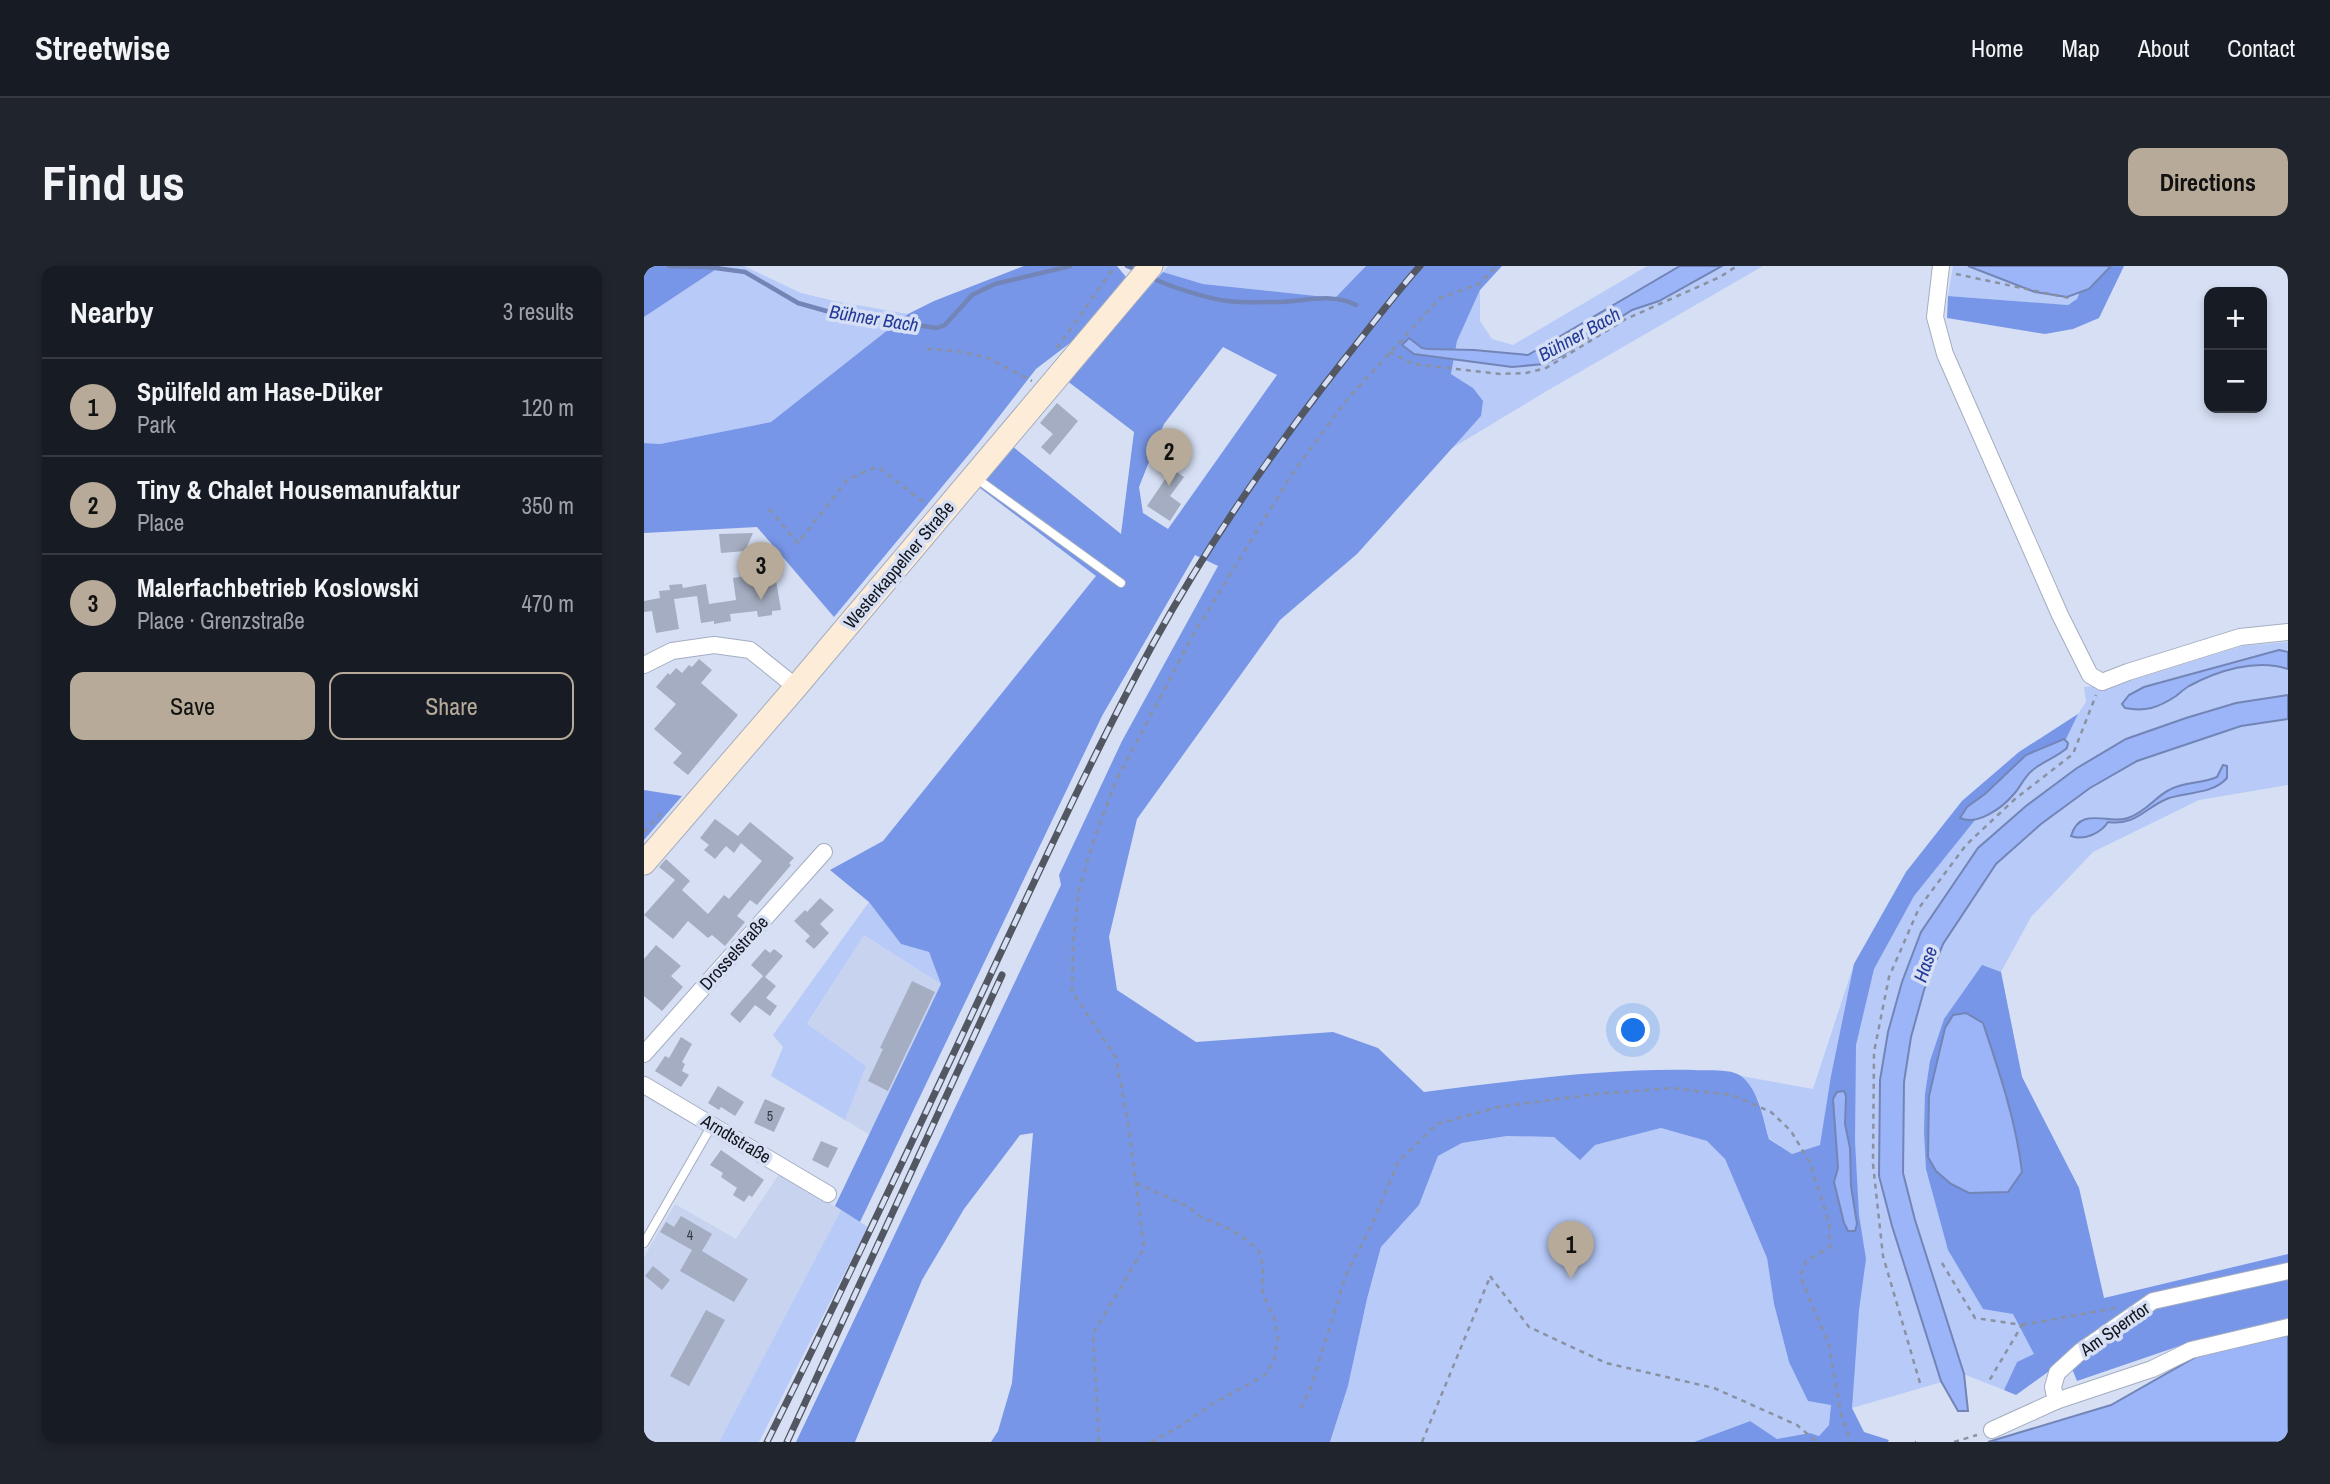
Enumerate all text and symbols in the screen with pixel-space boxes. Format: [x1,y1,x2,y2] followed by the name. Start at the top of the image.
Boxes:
[35,26,170,70] text: Streetwise
[1971,32,2023,64] text: Home
[2061,32,2100,64] text: Map
[2138,32,2189,64] text: About
[2227,32,2295,64] text: Contact
[2128,148,2288,216] button: Directions
[42,149,185,215] text: Find us
[2204,287,2267,413] map controls
[2204,287,2267,350] button: +
[70,292,153,332] text: Nearby
[503,296,574,327] text: 3 results
[827,298,921,338] water label: Bühner Bach
[1533,301,1625,367] water label: Bühner Bach
[2204,350,2267,413] button: −
[137,374,382,409] text: Spülfeld am Hase-Düker
[88,392,98,423] text: 1
[522,392,574,423] text: 120 m
[137,409,176,440] text: Park
[1146,428,1192,486] pin: 2
[137,472,460,507] text: Tiny & Chalet Housemanufaktur
[88,490,98,521] text: 2
[522,490,574,521] text: 350 m
[838,495,960,634] street label: Westerkappelner Straße
[137,507,184,538] text: Place
[738,542,784,600] pin: 3
[137,570,419,605] text: Malerfachbetrieb Koslowski
[88,588,98,619] text: 3
[522,588,574,619] text: 470 m
[137,605,305,636] text: Place · Grenzstraße
[70,672,315,740] button: Save
[329,672,574,740] button: Share
[694,910,774,995] street label: Drosselstraße
[1907,943,1943,985] water label: Hase
[1616,1013,1650,1047] your location
[696,1107,776,1169] street label: Arndtstraße
[767,1107,773,1125] house number: 5
[1548,1221,1594,1279] pin: 1
[687,1226,694,1244] house number: 4
[2074,1295,2155,1362] street label: Am Sperrtor

